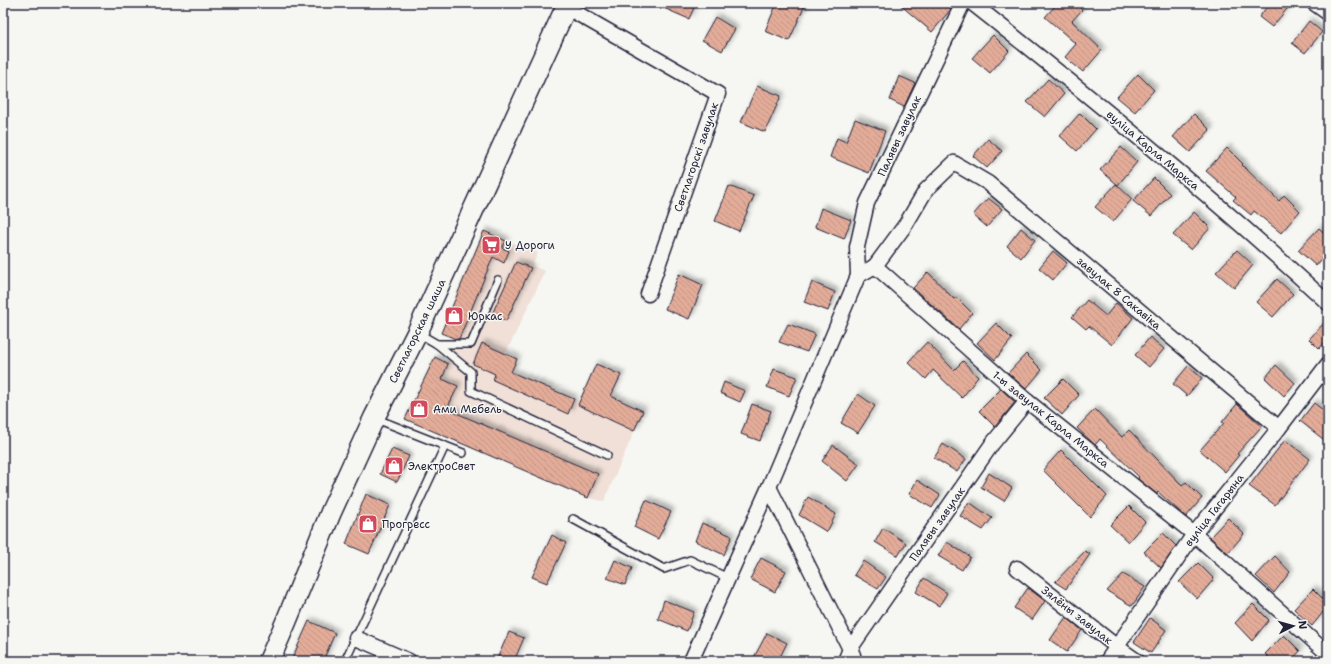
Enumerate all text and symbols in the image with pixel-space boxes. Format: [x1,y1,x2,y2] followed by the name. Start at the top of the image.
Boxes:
[874,93,925,179] street label: Палявы завулак
[671,100,722,214] street label: Светлагорскі завулак
[1103,107,1202,194] street label: вуліца Карла Маркса
[480,234,502,256] supermarket icon: У Дороги
[505,238,555,253] place label: У Дороги
[1073,254,1164,333] street label: завулак 8 Сакавіка
[386,276,449,386] street label: Светлагорская шаша
[443,305,465,327] shop icon: Юркас
[468,309,503,324] place label: Юркас
[989,368,1112,471] street label: 1-ы завулак Карла Маркса
[408,398,430,420] shop icon: Ами Мебель
[433,402,502,417] place label: Ами Мебель
[383,455,405,477] shop icon: ЭлектроСвет
[408,459,476,474] place label: ЭлектроСвет
[1181,471,1248,550] street label: вуліца Гагарына
[906,484,969,564] street label: Палявы завулак
[357,513,379,535] shop icon: Прогресс
[382,517,431,532] place label: Прогресс
[1038,583,1115,648] street label: Зялёны завулак
[1273,606,1313,646] north arrow
[1295,620,1310,630] text: N

